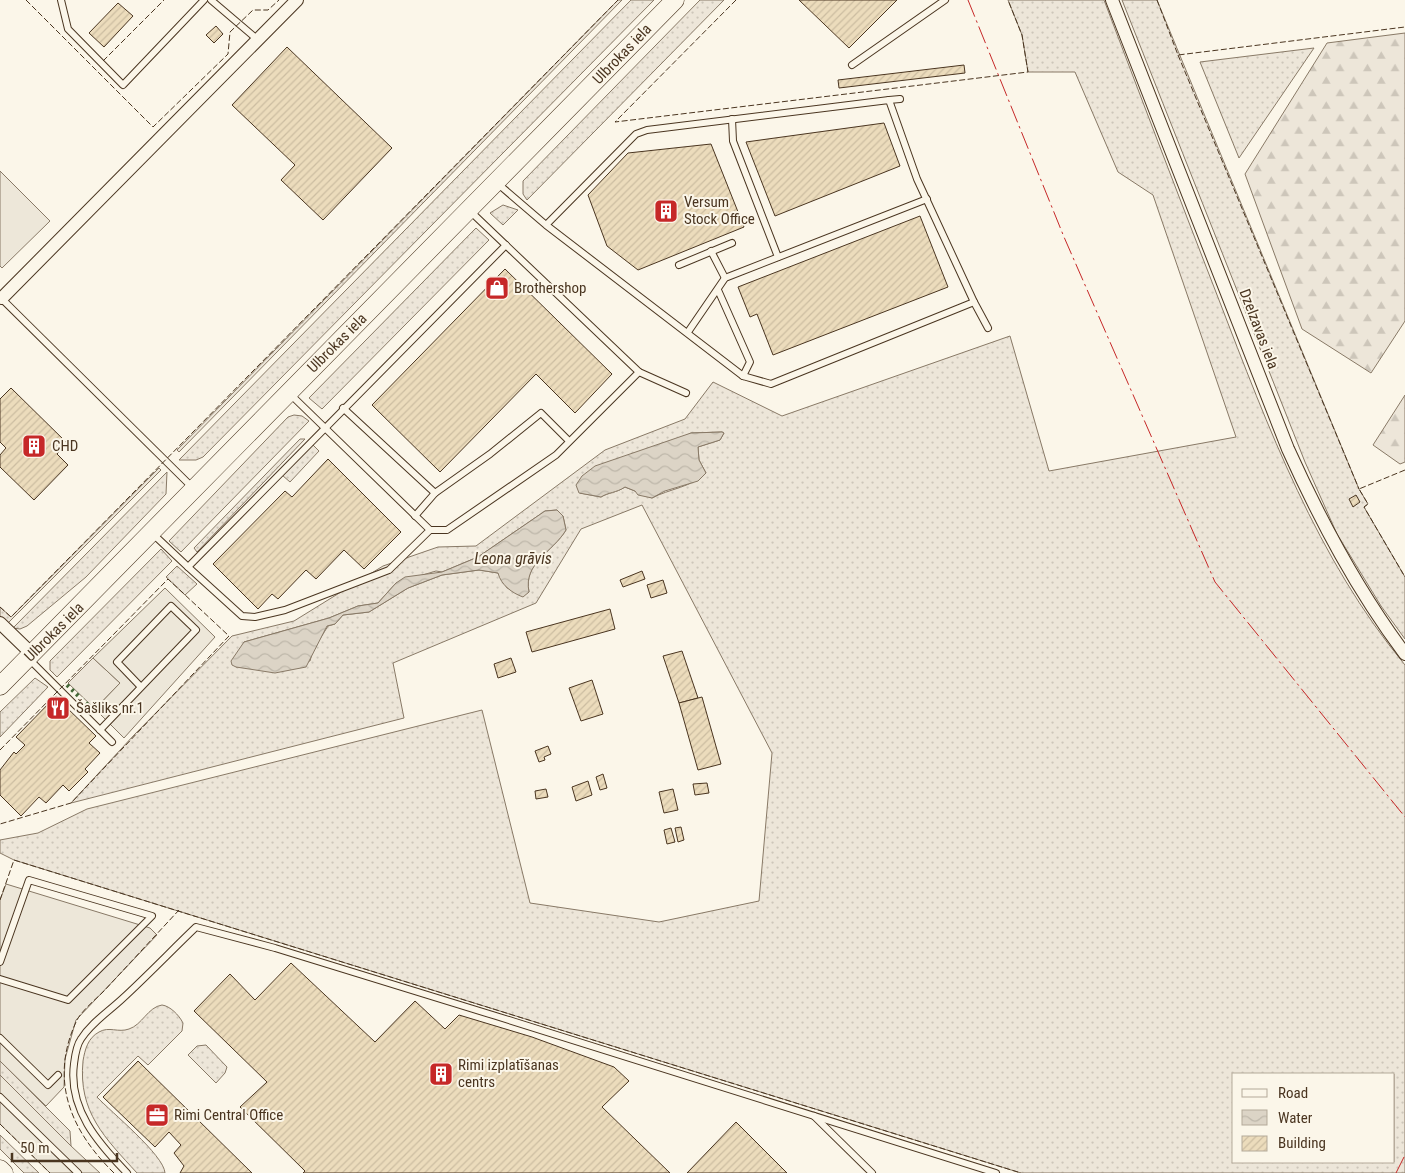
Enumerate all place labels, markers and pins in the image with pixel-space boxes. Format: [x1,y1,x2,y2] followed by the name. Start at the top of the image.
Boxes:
[684,193,755,228] place label: Versum Stock Office
[653,198,679,224] building icon: Versum Stock Office
[484,275,510,301] shop icon: Brothershop
[514,279,586,297] place label: Brothershop
[21,433,47,459] building icon: CHD
[52,437,78,455] place label: CHD
[45,695,71,721] restaurant icon: Šašliks nr.1
[76,699,144,717] place label: Šašliks nr.1
[458,1056,559,1091] place label: Rimi izplatīšanas centrs
[428,1061,454,1087] building icon: Rimi izplatīšanas centrs
[144,1102,170,1128] office icon: Rimi Central Office
[174,1106,283,1124] place label: Rimi Central Office

